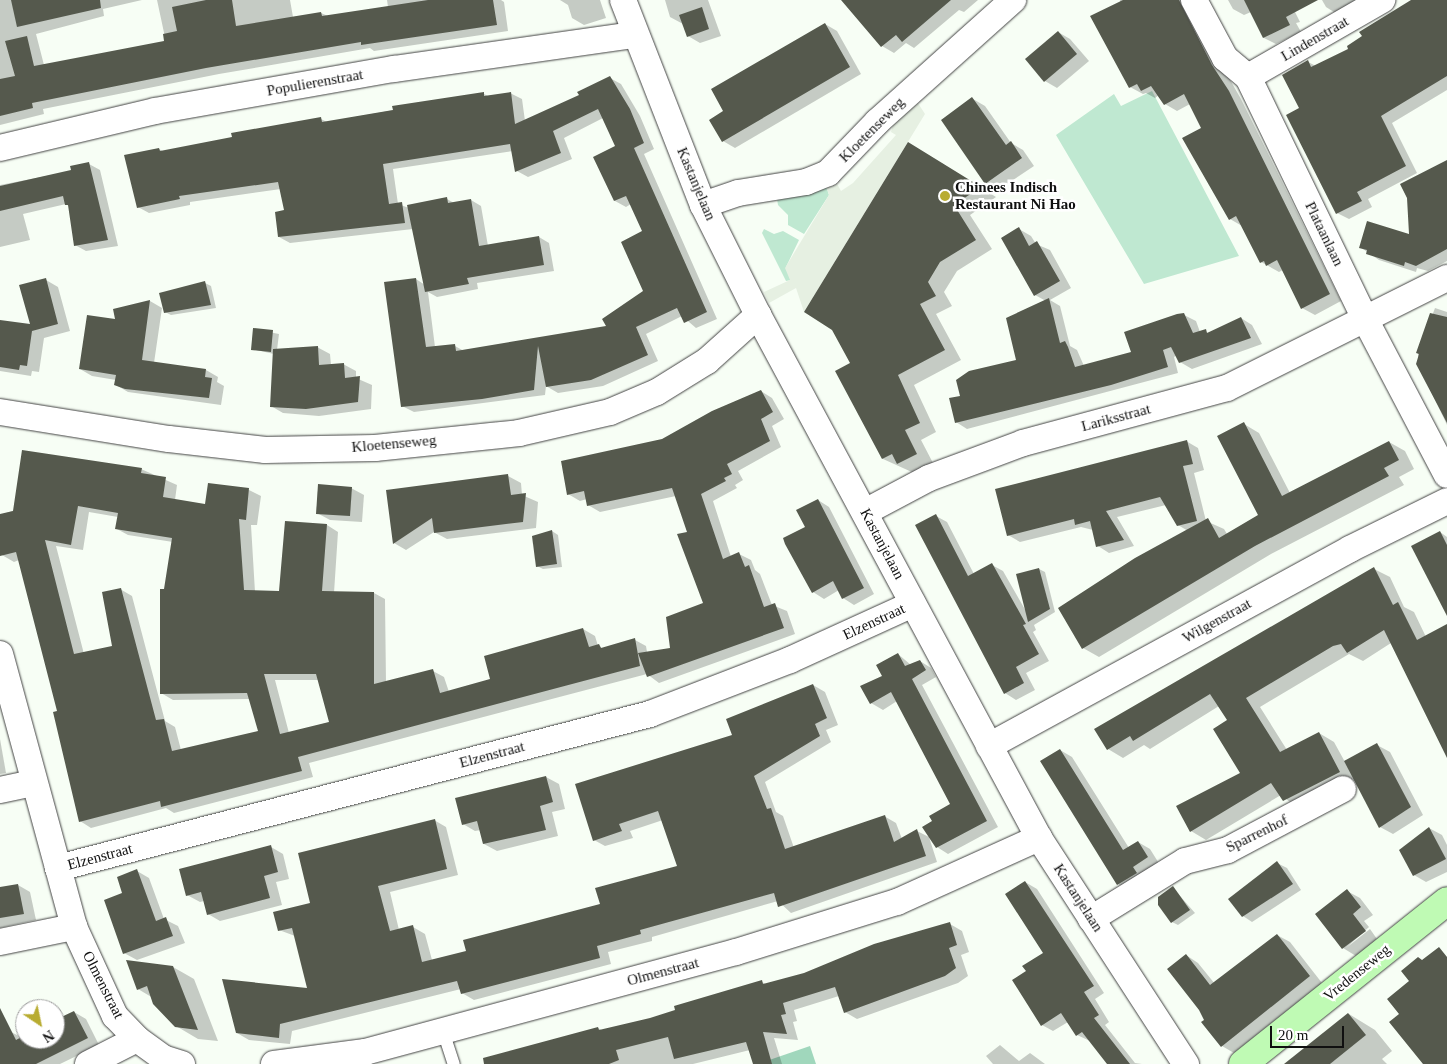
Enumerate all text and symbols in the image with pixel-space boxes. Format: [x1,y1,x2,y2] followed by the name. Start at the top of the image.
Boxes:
[1278,12,1352,66] street label: Lindenstraat
[265,66,365,100] street label: Populierenstraat
[836,94,908,166] street label: Kloetenseweg
[673,145,719,223] street label: Kastanjelaan
[955,178,1076,213] place label: Chinees Indisch Restaurant Ni Hao
[939,190,951,202] marker: Chinees Indisch Restaurant Ni Hao
[1301,199,1347,269] street label: Plataanlaan
[1079,400,1153,436] street label: Lariksstraat
[351,431,437,457] street label: Kloetenseweg
[856,506,908,582] street label: Kastanjelaan
[1179,595,1255,647] street label: Wilgenstraat
[840,600,908,644] street label: Elzenstraat
[457,738,527,772] street label: Elzenstraat
[1223,811,1291,857] street label: Sparrenhof
[65,840,135,874] street label: Elzenstraat
[1049,861,1107,935] street label: Kastanjelaan
[1320,941,1394,1005] street label: Vredenseweg
[78,948,128,1022] street label: Olmenstraat
[625,954,701,990] street label: Olmenstraat
[15,999,65,1049] north arrow
[1272,1016,1346,1048] scale bar
[40,1027,56,1045] text: N
[1278,1027,1308,1043] text: 20 m

